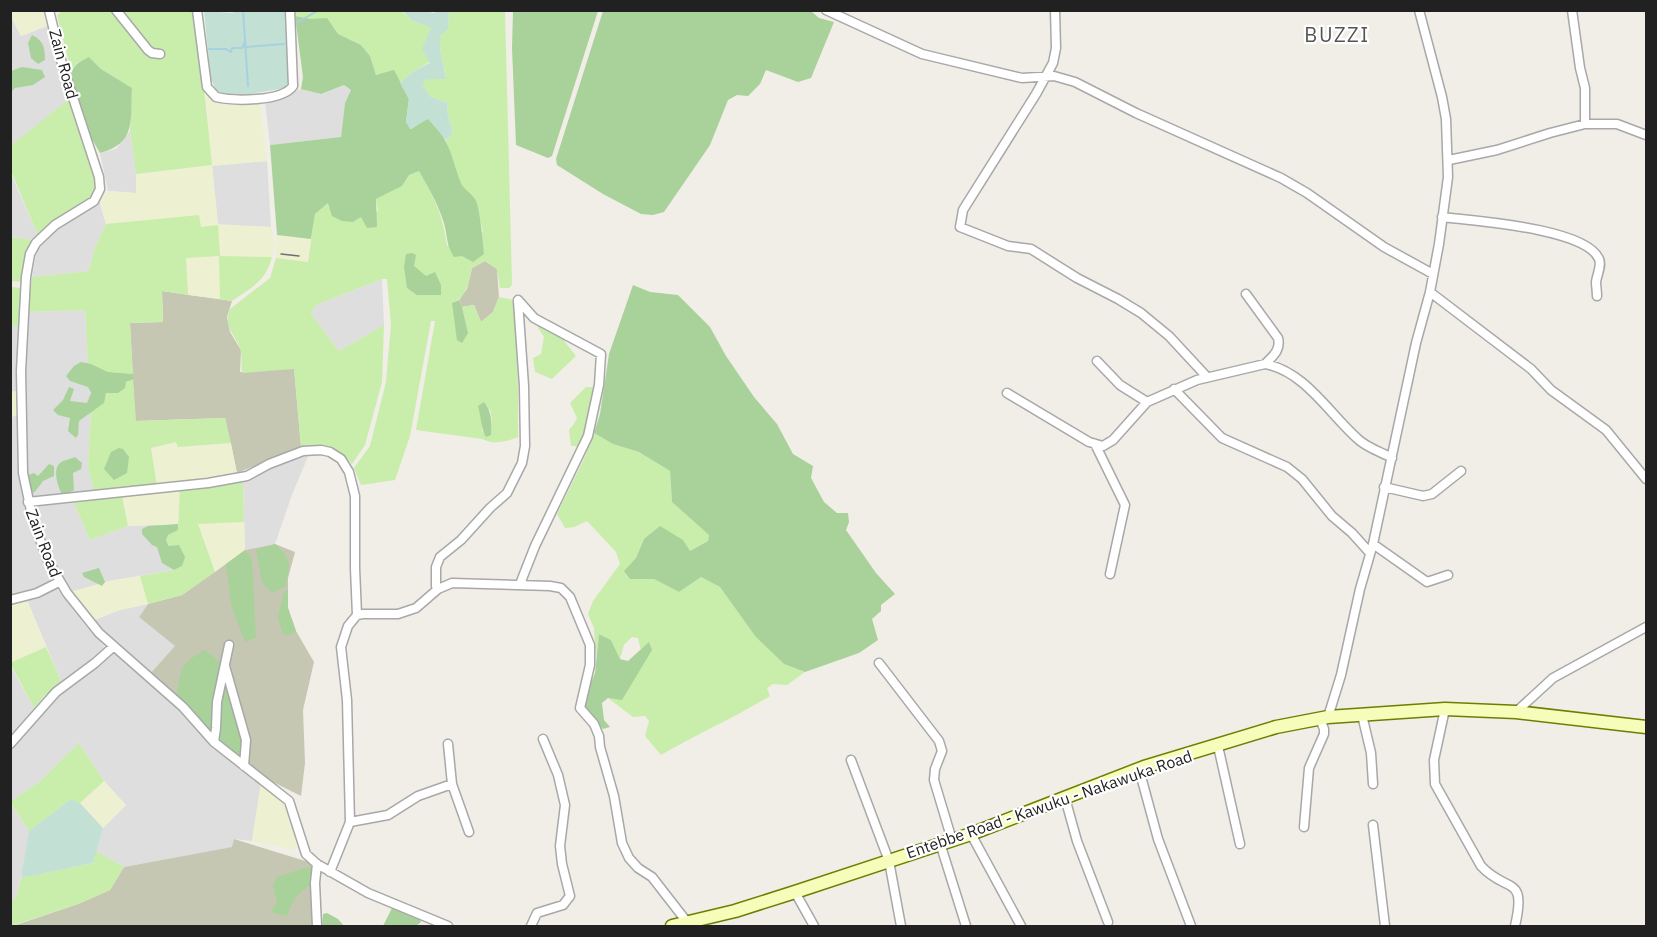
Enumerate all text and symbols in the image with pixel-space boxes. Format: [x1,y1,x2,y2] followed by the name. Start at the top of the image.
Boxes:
[1304,21,1370,48] district label: BUZZI
[45,27,83,101] street label: Zain Road
[22,506,66,580] street label: Zain Road
[903,746,1195,862] street label: Entebbe Road - Kawuku - Nakawuka Road

